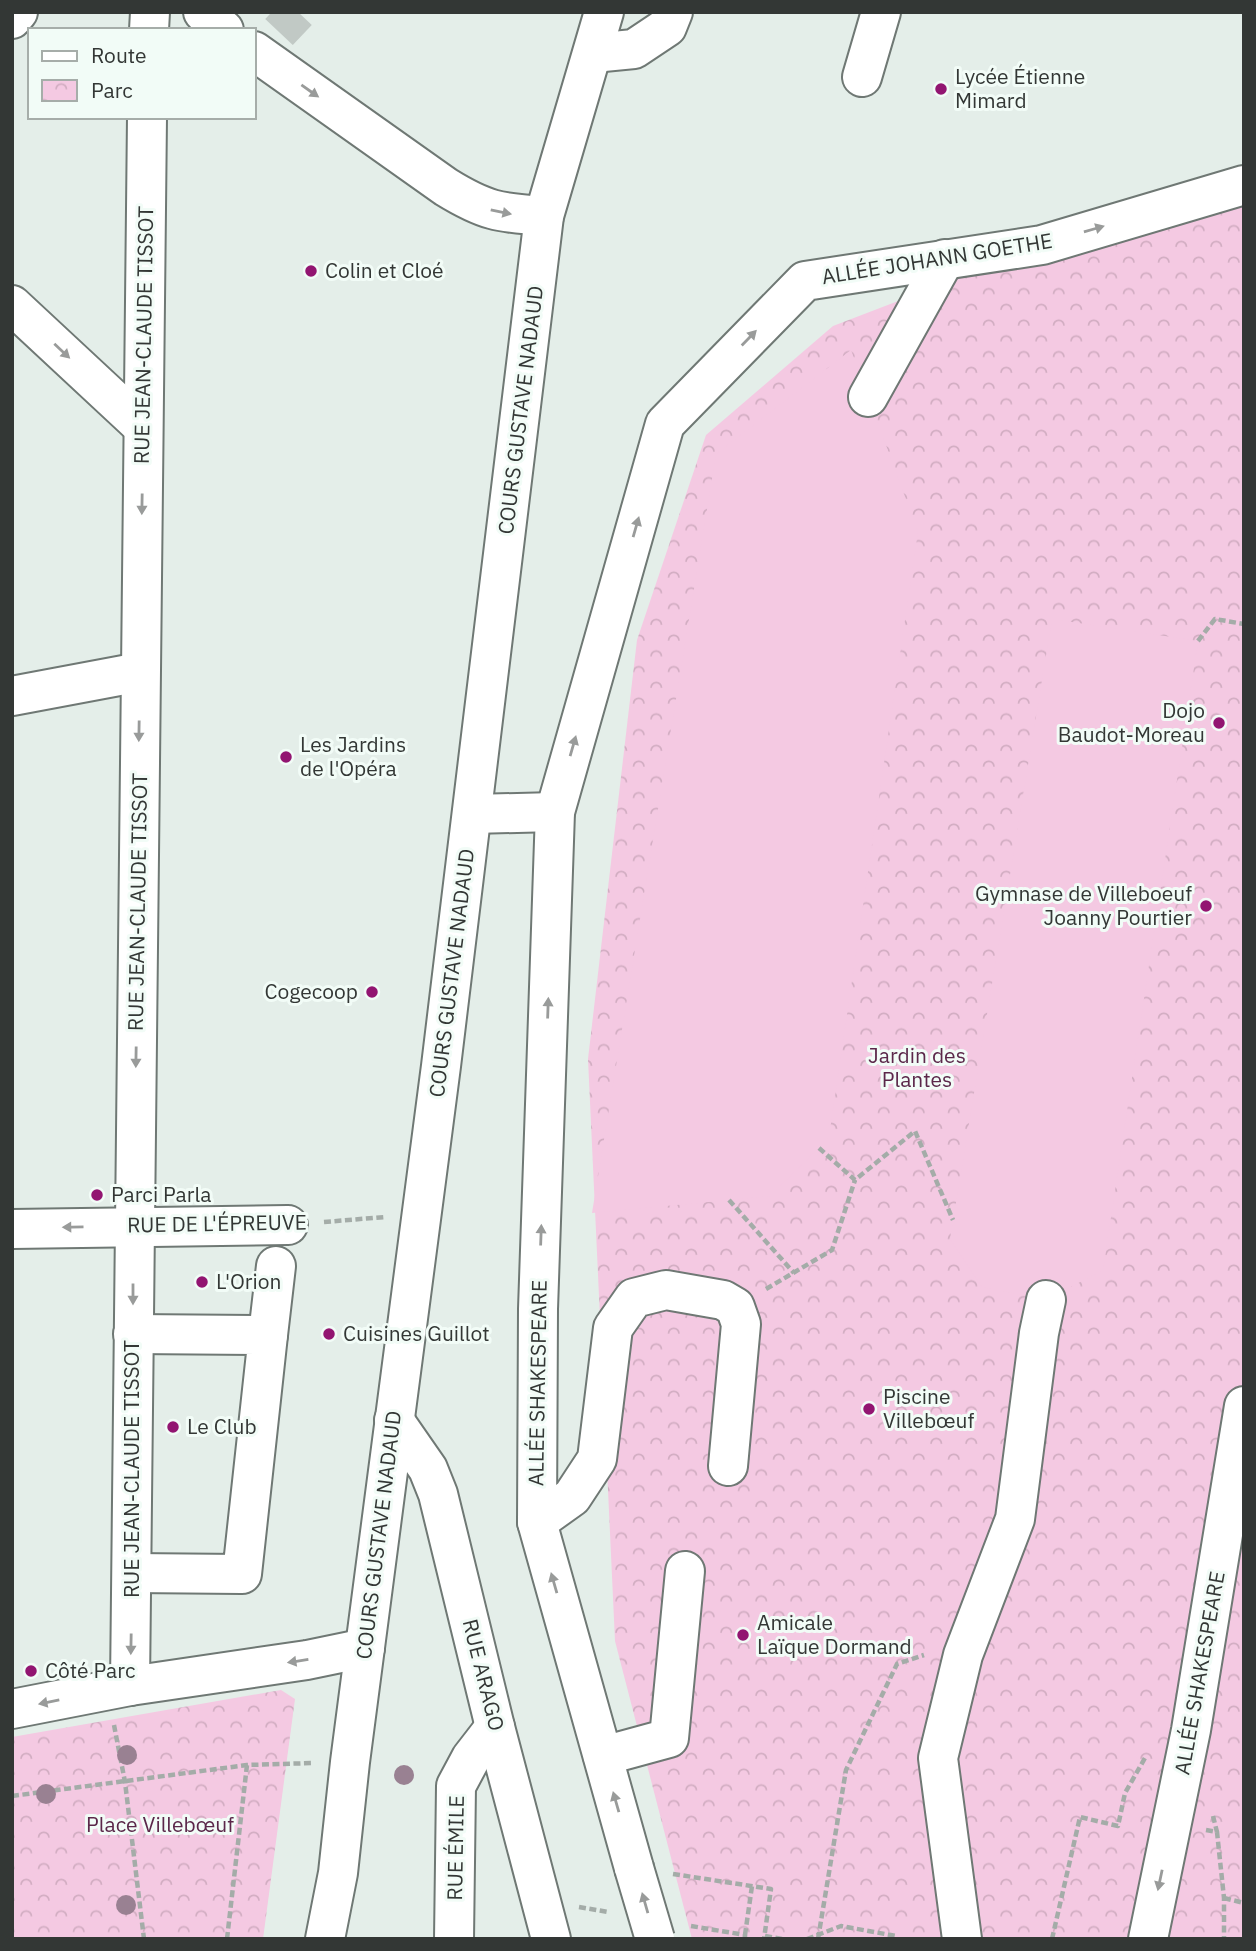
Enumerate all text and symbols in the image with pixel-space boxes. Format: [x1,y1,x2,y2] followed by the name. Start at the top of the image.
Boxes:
[28,28,256,119] legend
[91,41,147,69] text: Route
[955,62,1085,114] place label: Lycée Étienne Mimard
[91,76,133,104] text: Parc
[933,81,949,97] marker: Lycée Étienne Mimard
[301,84,319,98] one-way arrow
[127,206,159,464] street label: RUE JEAN-CLAUDE TISSOT
[490,206,512,217] one-way arrow
[1084,224,1105,234] one-way arrow
[819,226,1054,290] street label: ALLÉE JOHANN GOETHE
[325,256,444,284] place label: Colin et Cloé
[303,263,319,279] marker: Colin et Cloé
[491,284,549,536] street label: COURS GUSTAVE NADAUD
[740,331,757,347] one-way arrow
[53,343,70,359] one-way arrow
[136,493,147,515] one-way arrow
[631,517,641,538] one-way arrow
[1058,696,1205,748] place label: Dojo Baudot-Moreau
[1211,715,1227,731] marker: Dojo Baudot-Moreau
[133,721,145,743] one-way arrow
[300,730,406,782] place label: Les Jardins de l'Opéra
[569,735,579,756] one-way arrow
[278,749,294,765] marker: Les Jardins de l'Opéra
[121,773,153,1031] street label: RUE JEAN-CLAUDE TISSOT
[422,847,480,1099] street label: COURS GUSTAVE NADAUD
[975,879,1192,931] place label: Gymnase de Villeboeuf Joanny Pourtier
[1198,898,1214,914] marker: Gymnase de Villeboeuf Joanny Pourtier
[265,977,358,1005] place label: Cogecoop
[364,984,380,1000] marker: Cogecoop
[542,997,554,1019] one-way arrow
[868,1041,966,1093] park label: Jardin des Plantes
[130,1046,142,1068] one-way arrow
[111,1180,211,1208] place label: Parci Parla
[89,1187,105,1203] marker: Parci Parla
[127,1207,307,1239] street label: RUE DE L'ÉPREUVE
[62,1222,84,1233] one-way arrow
[535,1224,546,1246] one-way arrow
[216,1267,281,1295] place label: L'Orion
[194,1274,210,1290] marker: L'Orion
[521,1280,553,1486] street label: ALLÉE SHAKESPEARE
[128,1283,139,1305] one-way arrow
[343,1319,490,1347] place label: Cuisines Guillot
[321,1326,337,1342] marker: Cuisines Guillot
[117,1340,145,1598] street label: RUE JEAN-CLAUDE TISSOT
[883,1382,975,1434] place label: Piscine Villebœuf
[861,1401,877,1417] marker: Piscine Villebœuf
[349,1409,407,1661] street label: COURS GUSTAVE NADAUD
[187,1412,257,1440] place label: Le Club
[165,1419,181,1435] marker: Le Club
[1167,1569,1231,1777] street label: ALLÉE SHAKESPEARE
[548,1572,559,1594] one-way arrow
[757,1608,912,1660] place label: Amicale Laïque Dormand
[457,1616,511,1734] street label: RUE ARAGO
[735,1627,751,1643] marker: Amicale Laïque Dormand
[126,1633,137,1655] one-way arrow
[45,1656,135,1684] place label: Côté Parc
[287,1656,309,1667] one-way arrow
[23,1663,39,1679] marker: Côté Parc
[38,1697,60,1708] one-way arrow
[610,1791,620,1812] one-way arrow
[440,1795,470,1901] street label: RUE ÉMILE
[86,1810,234,1838] park label: Place Villebœuf
[1155,1869,1166,1891] one-way arrow
[639,1892,649,1913] one-way arrow

